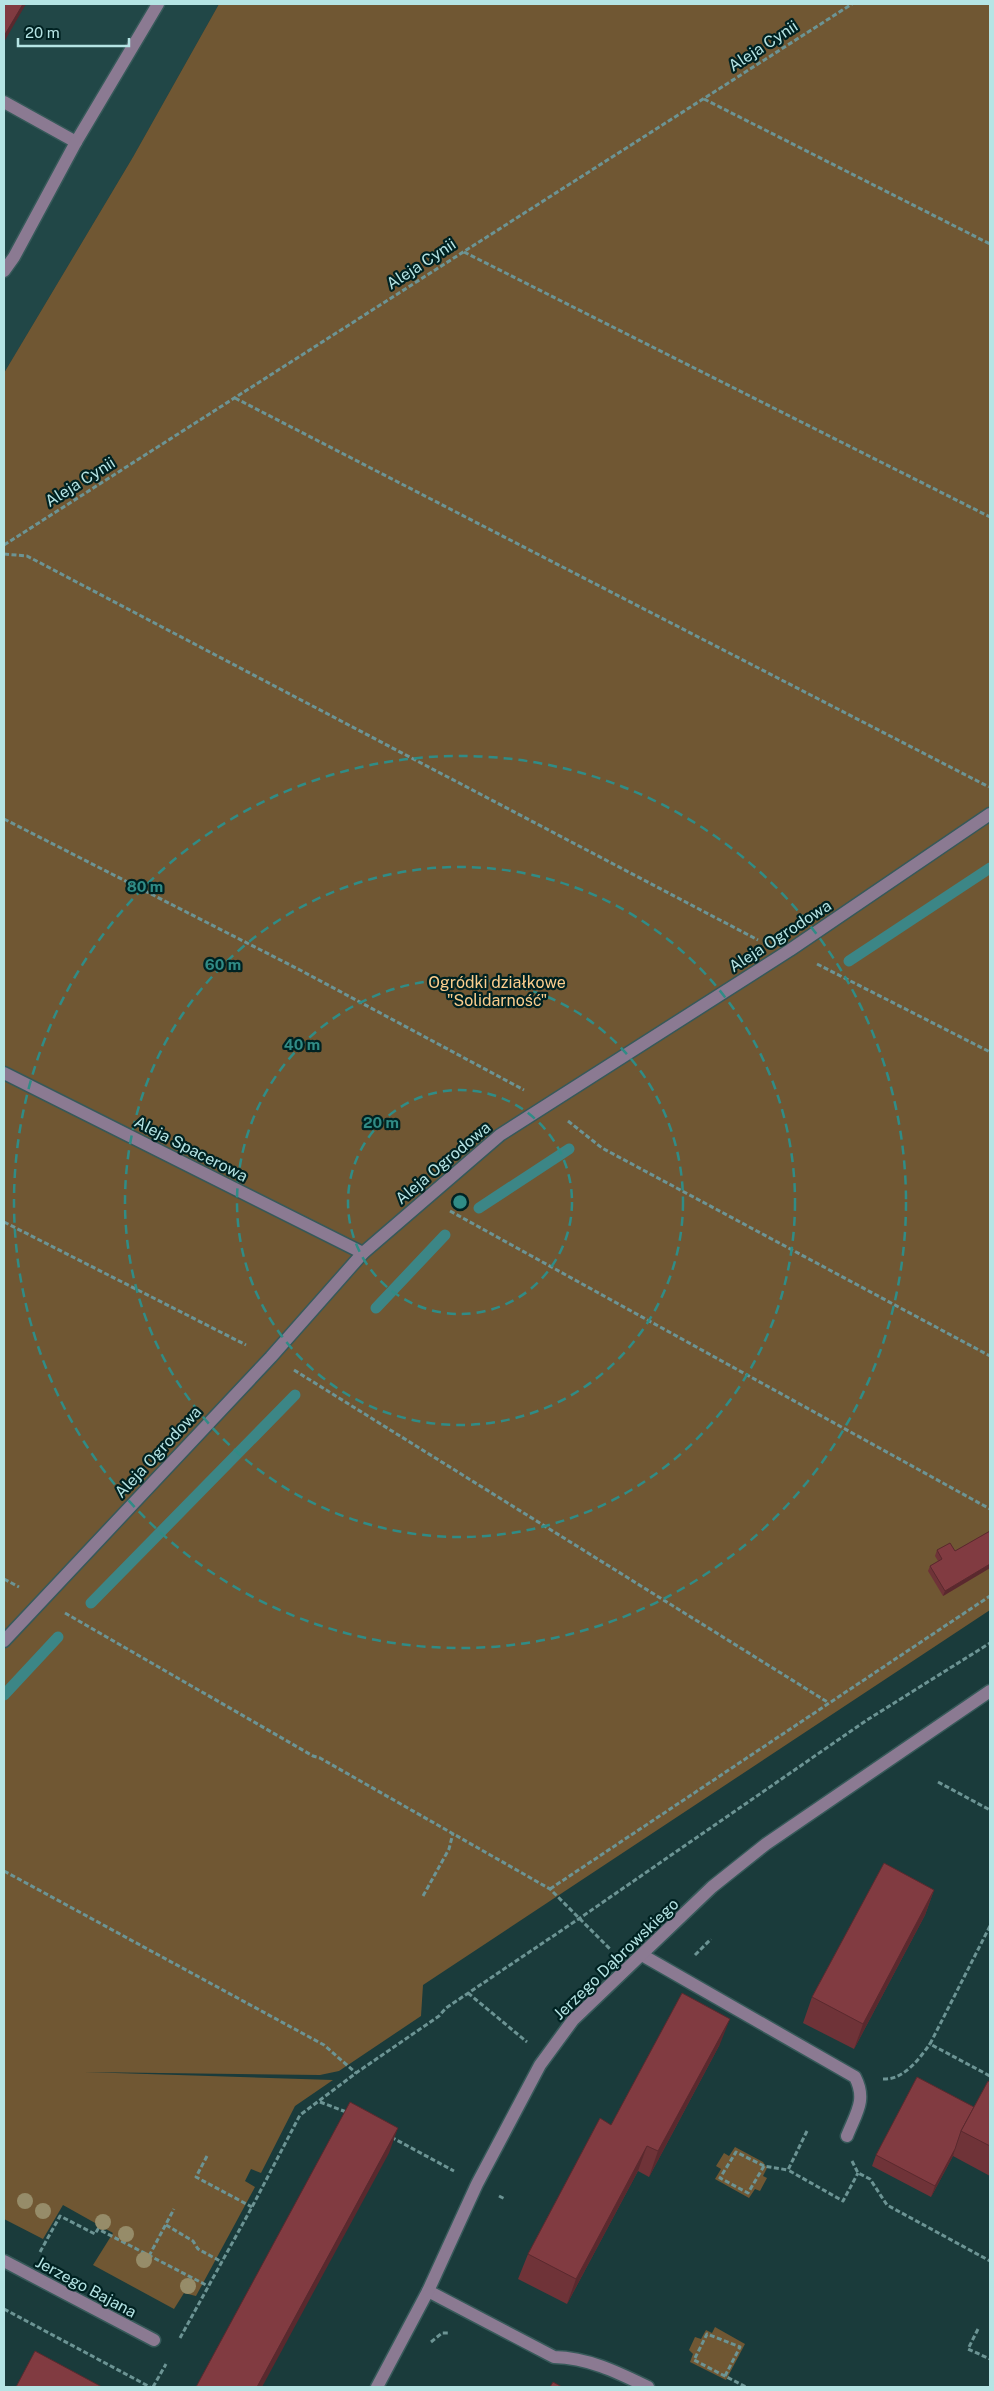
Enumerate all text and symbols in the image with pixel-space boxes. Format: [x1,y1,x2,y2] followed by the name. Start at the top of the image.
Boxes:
[18,15,129,47] scale bar
[725,17,801,75] street label: Aleja Cynii
[25,24,60,41] text: 20 m
[383,235,459,293] street label: Aleja Cynii
[42,453,118,511] street label: Aleja Cynii
[127,878,163,895] text: 80 m
[725,896,835,976] street label: Aleja Ogrodowa
[205,956,241,973] text: 60 m
[428,973,566,1010] park label: Ogródki działkowe "Solidarność"
[284,1036,320,1053] text: 40 m
[131,1112,251,1186] street label: Aleja Spacerowa
[363,1114,399,1131] text: 20 m
[392,1118,494,1208] street label: Aleja Ogrodowa
[451,1193,469,1211] centre of rings
[111,1402,205,1502] street label: Aleja Ogrodowa
[550,1894,682,2024] street label: Jerzego Dąbrowskiego
[32,2252,140,2322] street label: Jerzego Bajana

